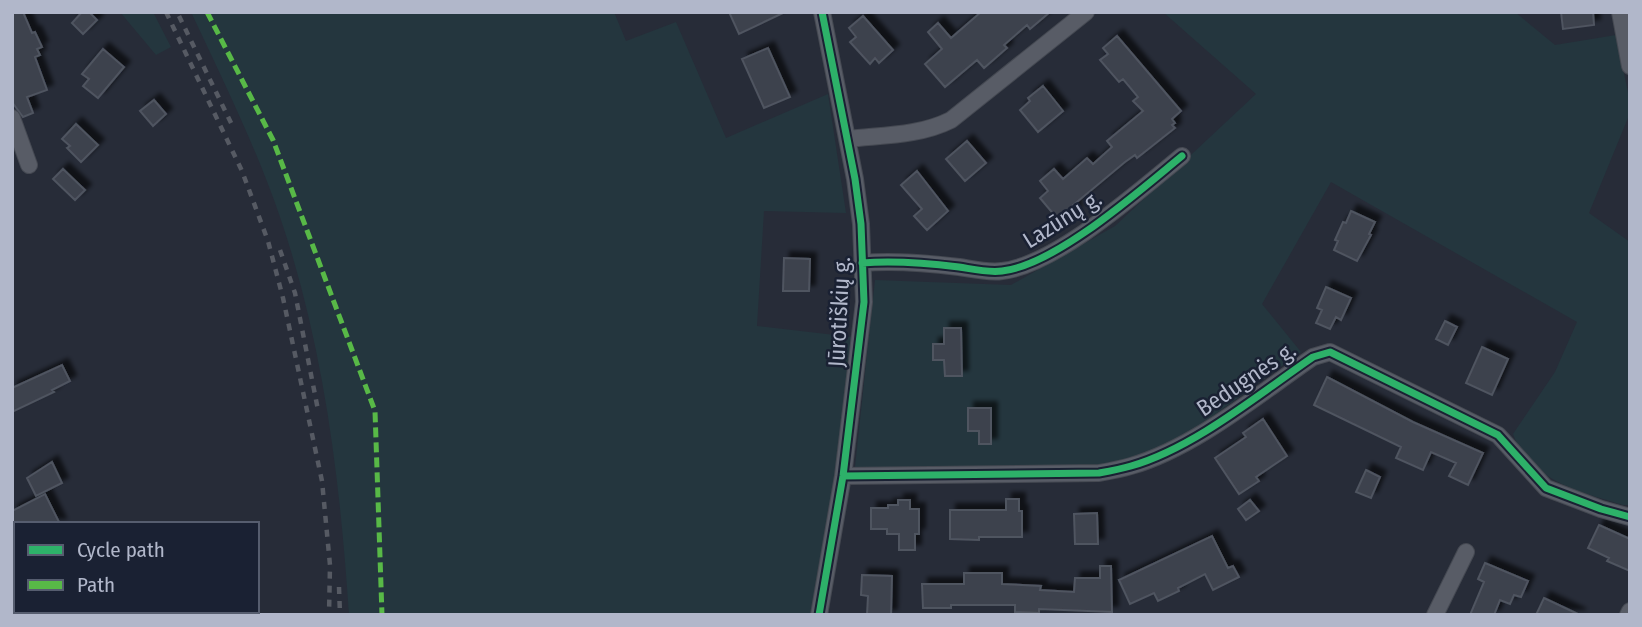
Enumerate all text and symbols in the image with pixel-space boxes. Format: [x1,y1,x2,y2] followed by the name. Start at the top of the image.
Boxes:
[1017,184,1107,254] street label: Lazūnų g.
[822,256,856,368] street label: Jūrotiškių g.
[1191,336,1301,422] street label: Bedugnės g.
[14,522,259,613] legend
[77,537,165,563] text: Cycle path
[77,572,115,598] text: Path

